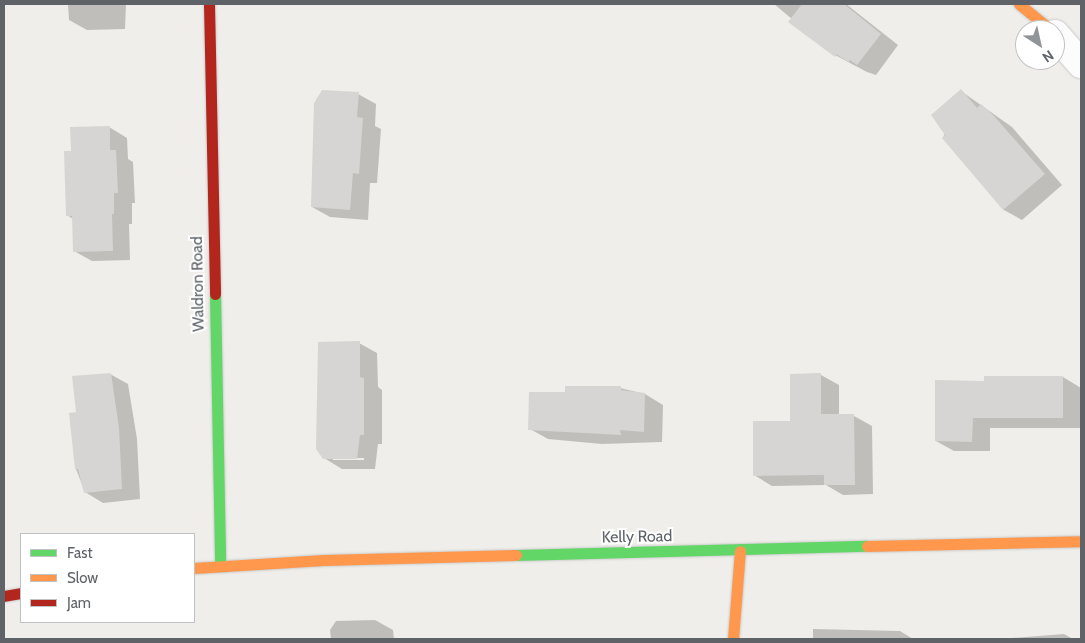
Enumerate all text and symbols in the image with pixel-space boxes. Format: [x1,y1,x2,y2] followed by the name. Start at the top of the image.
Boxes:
[1015,20,1065,70] north arrow
[1039,46,1057,67] text: N
[188,236,208,332] street label: Waldron Road
[602,527,672,547] street label: Kelly Road
[20,533,195,623] legend
[67,544,92,562] text: Fast
[67,569,98,587] text: Slow
[67,594,91,612] text: Jam

